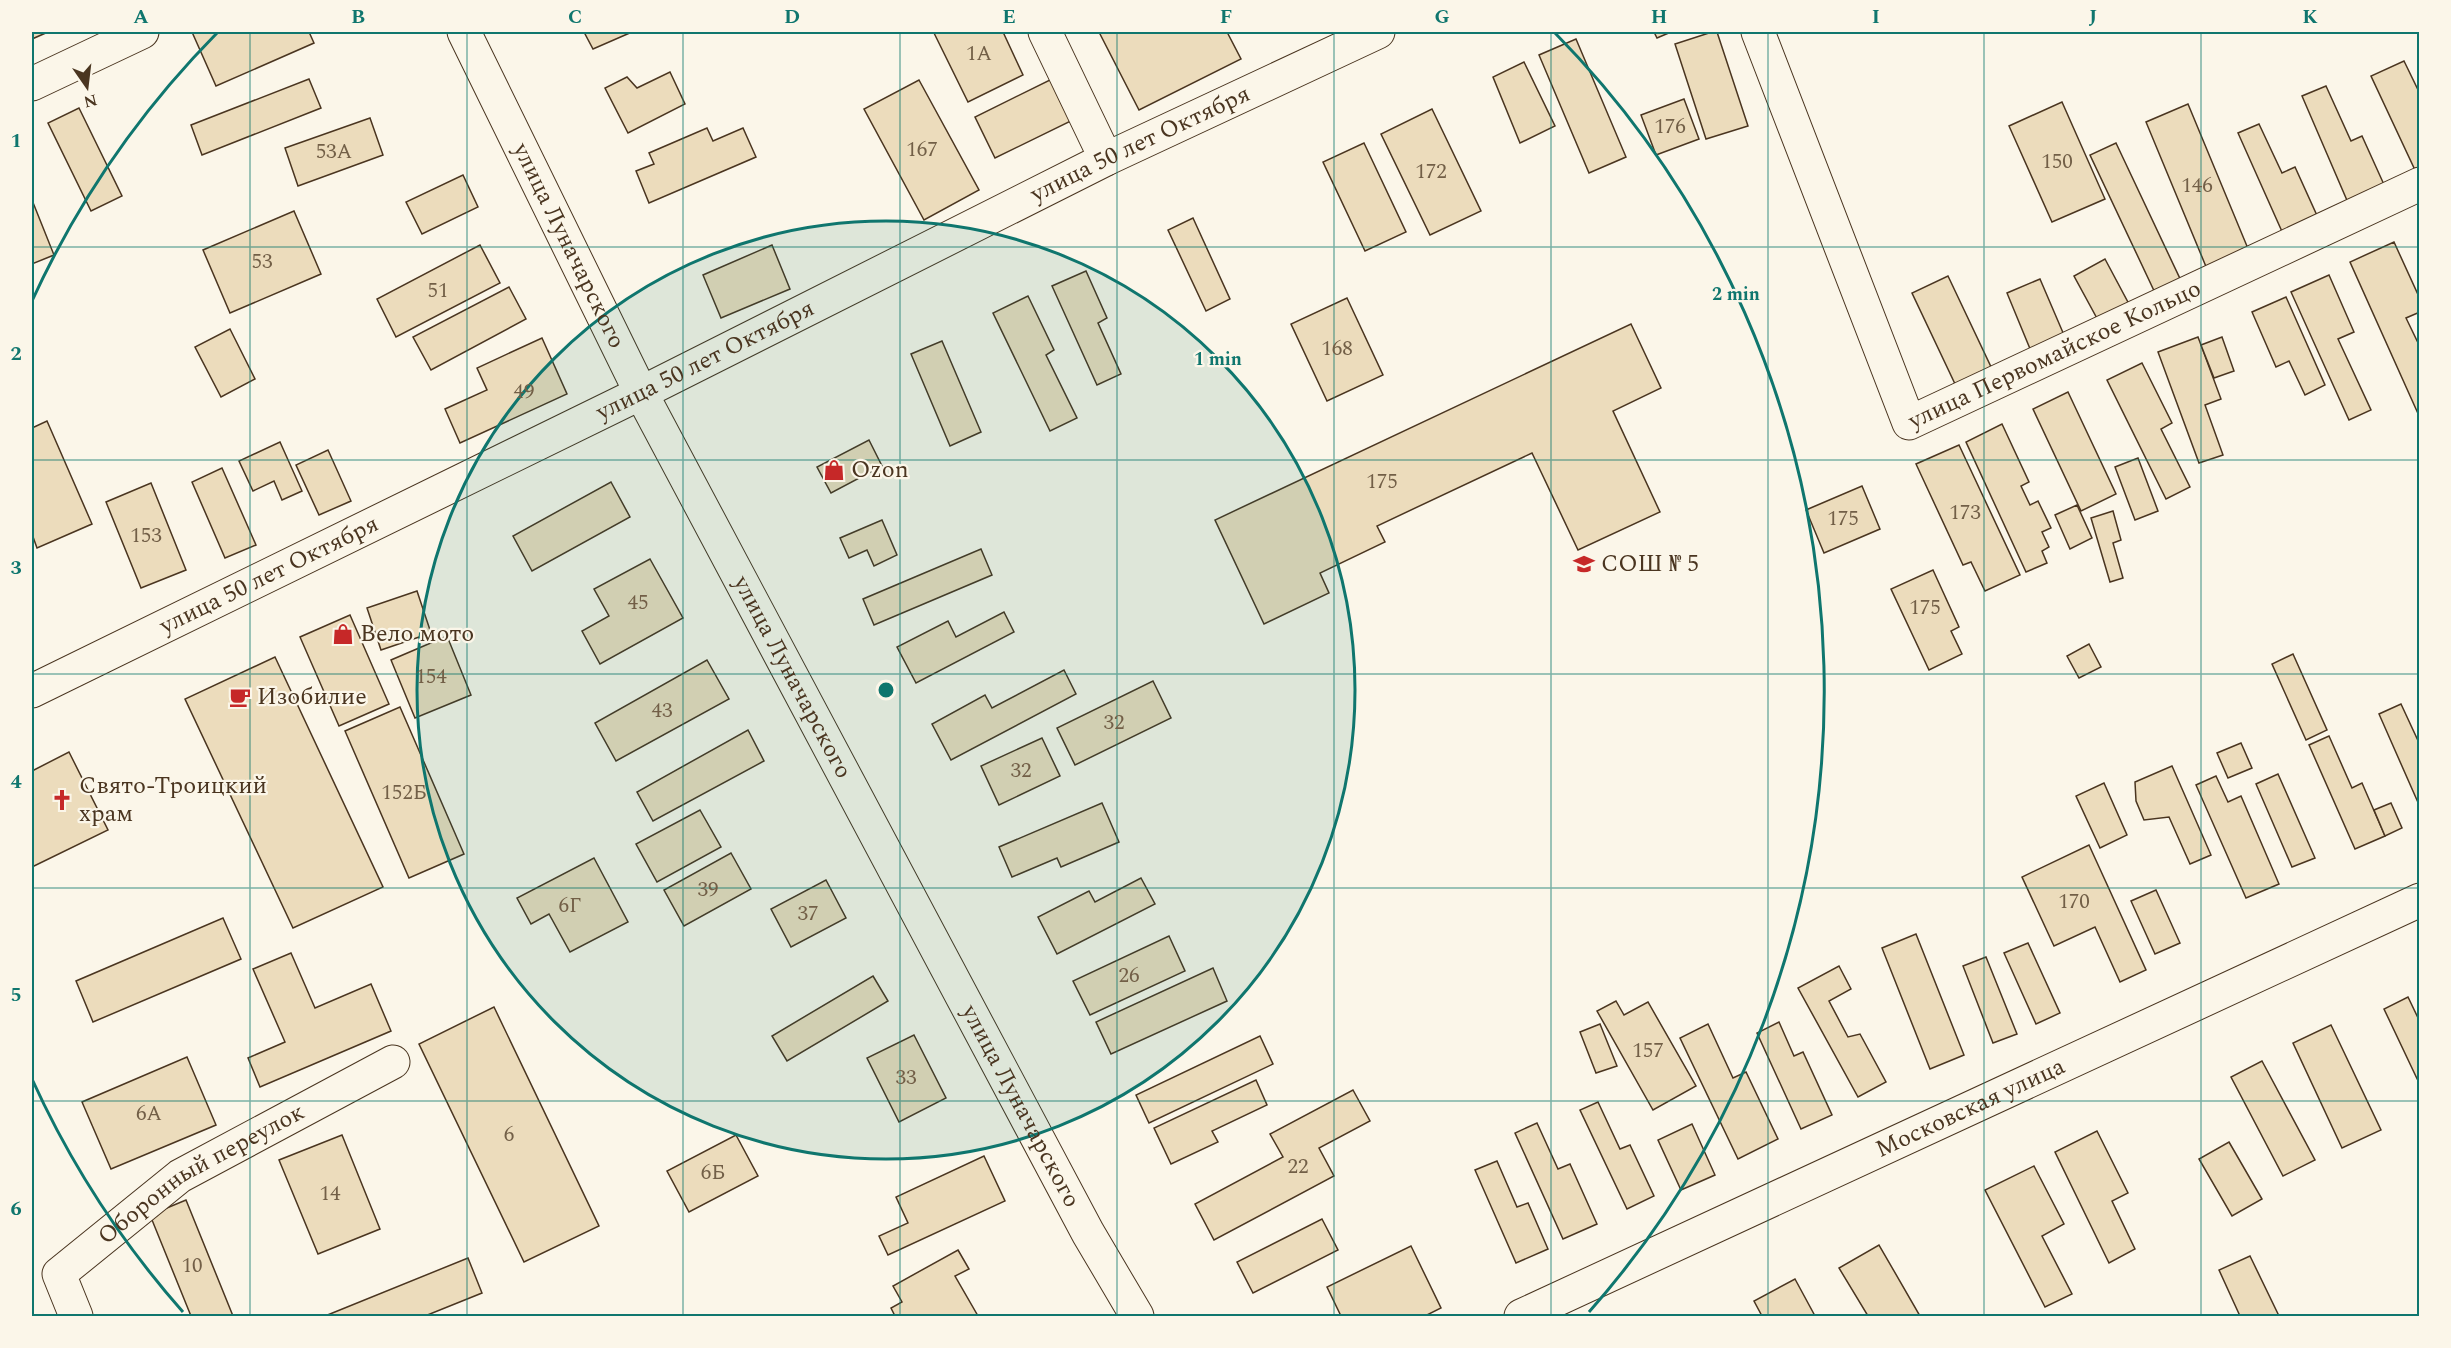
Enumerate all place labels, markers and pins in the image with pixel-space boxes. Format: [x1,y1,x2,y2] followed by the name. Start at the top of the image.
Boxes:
[851,452,909,488] place label: Ozon
[822,458,846,482] shop icon: Ozon
[1601,546,1699,582] place label: СОШ № 5
[1572,552,1596,576] school or university icon: СОШ № 5
[360,616,474,652] place label: Вело мото
[331,622,355,646] shop icon: Вело мото
[257,679,367,715] place label: Изобилие
[876,680,896,700] centre of rings
[228,685,252,709] cafe icon: Изобилие
[79,768,267,832] place label: Свято-Троицкий храм
[50,788,74,812] church icon: Свято-Троицкий храм

